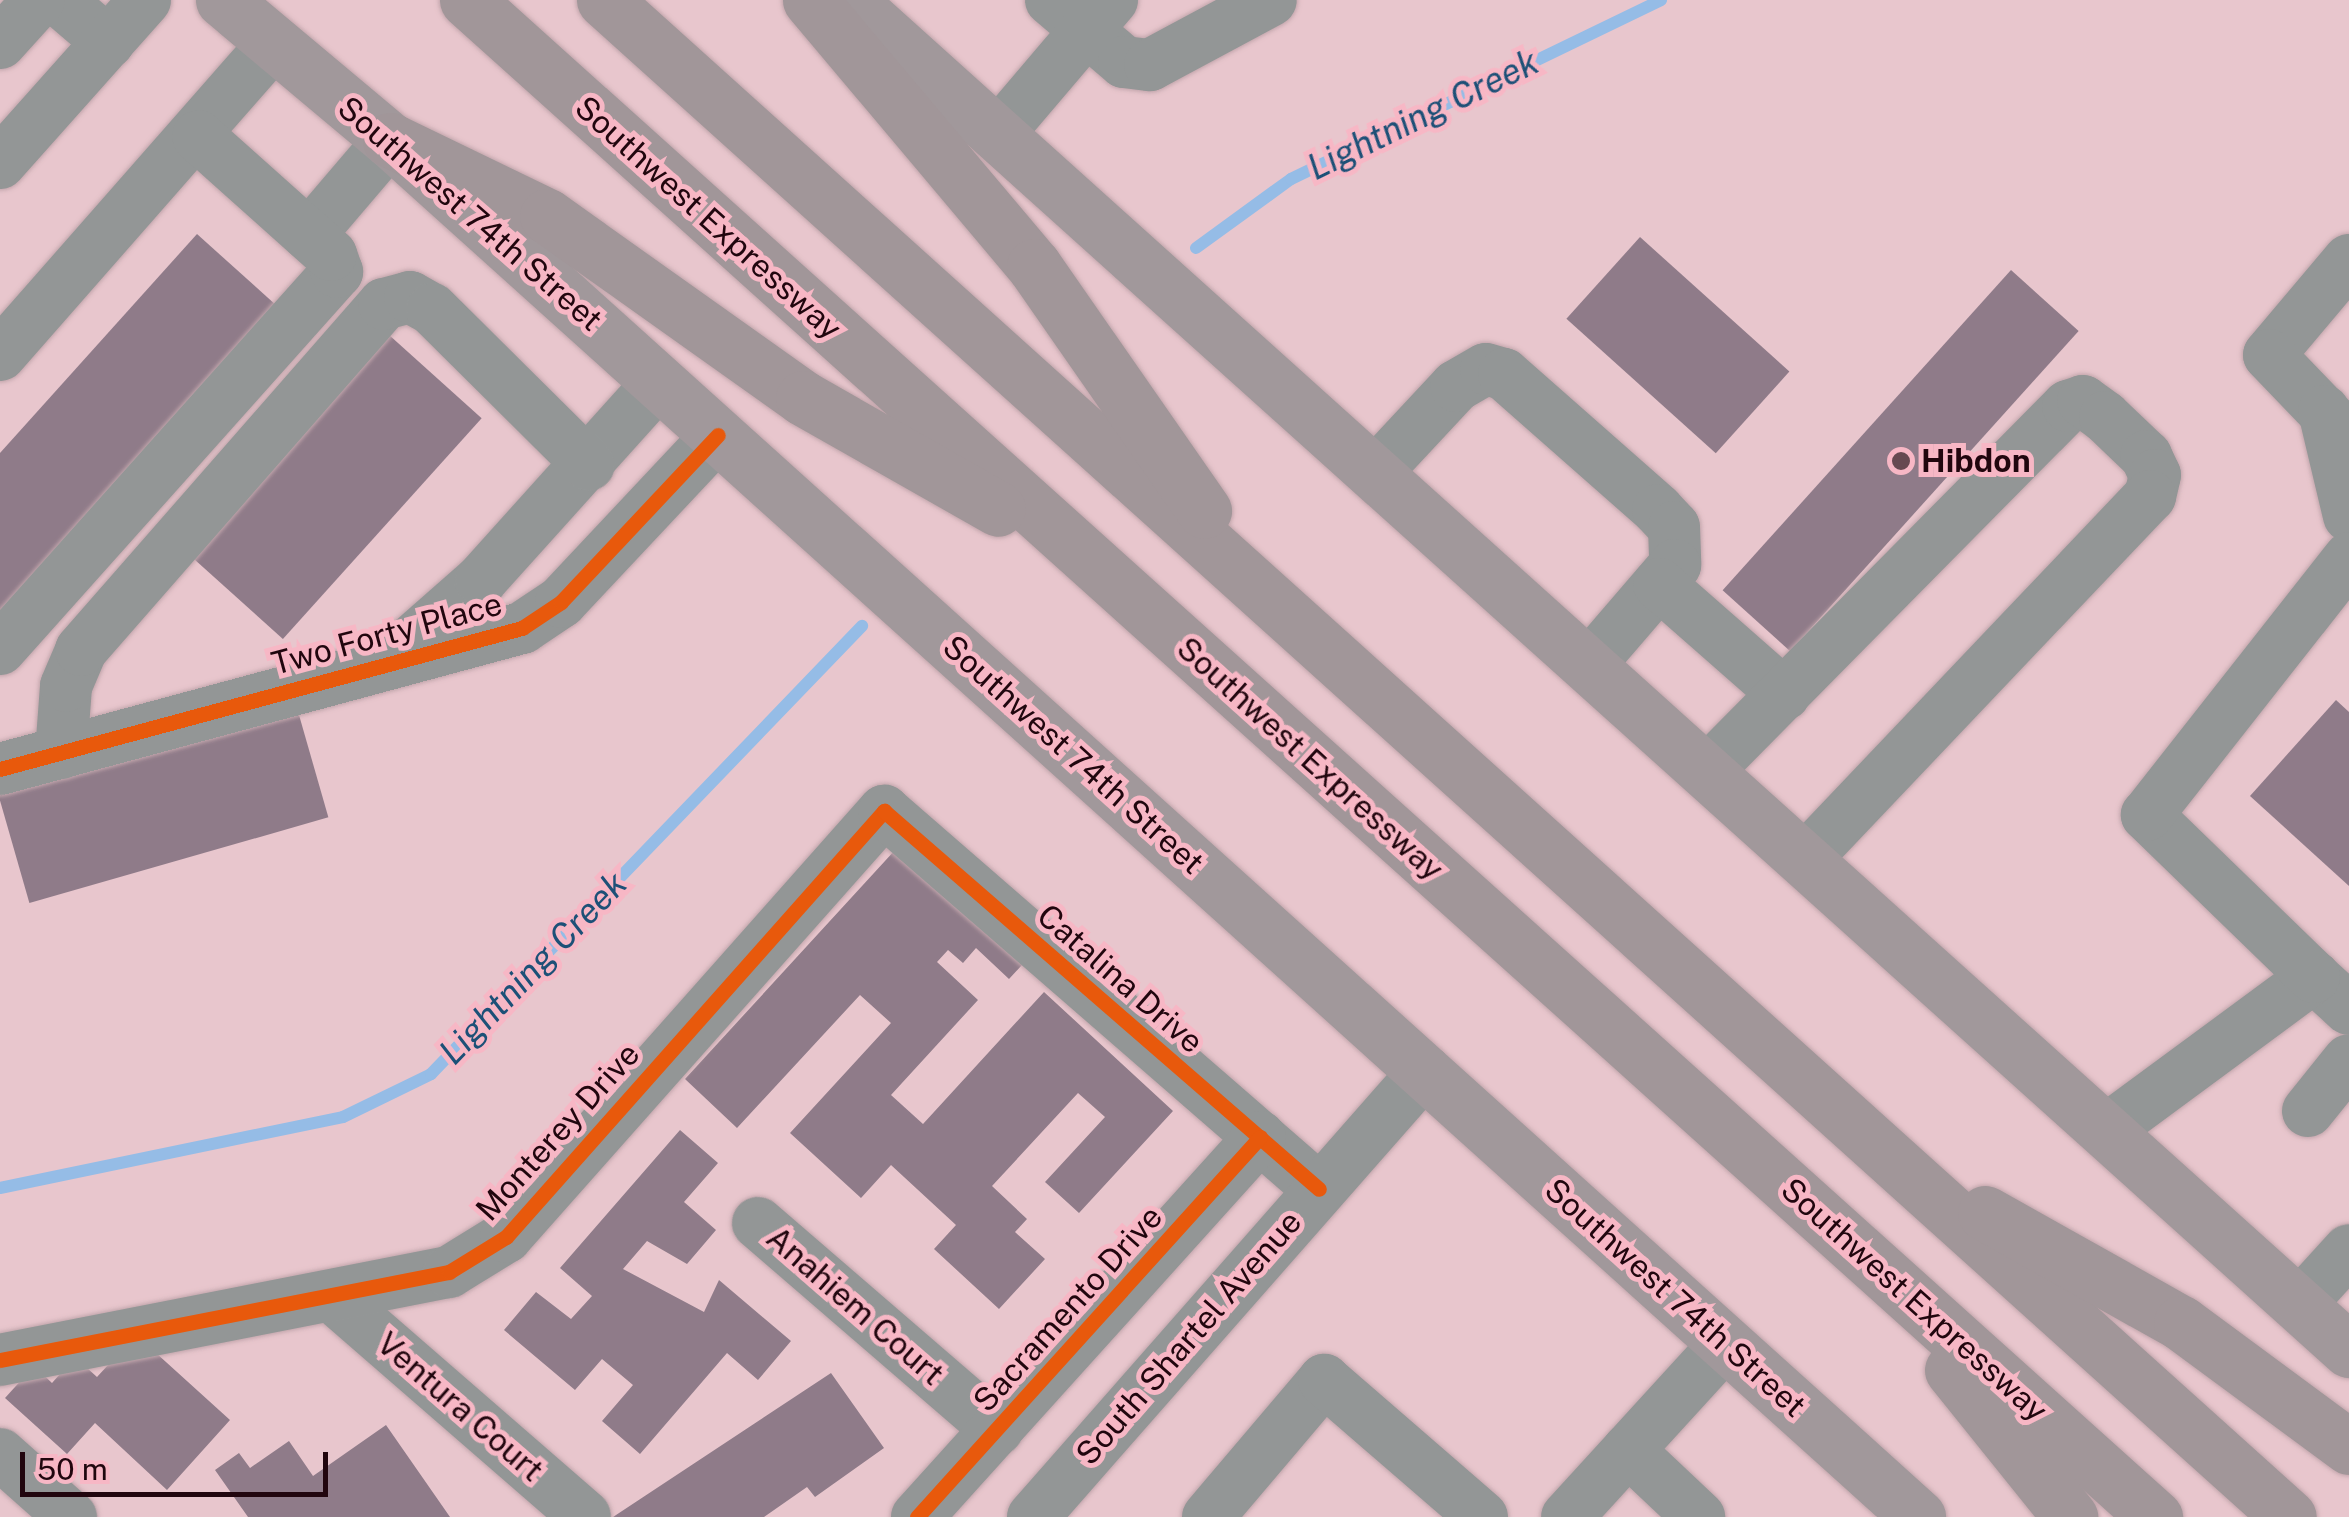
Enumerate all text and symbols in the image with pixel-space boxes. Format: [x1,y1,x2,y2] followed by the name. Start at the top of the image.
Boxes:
[1301,41,1545,189] water label: Lightning Creek
[567,88,849,348] street label: Southwest Expressway
[330,89,610,339] street label: Southwest 74th Street
[1921,442,2031,480] place label: Hibdon
[1890,450,1912,472] marker: Hibdon
[267,585,507,683] street label: Two Forty Place
[935,628,1211,882] street label: Southwest 74th Street
[1169,629,1451,889] street label: Southwest Expressway
[431,863,635,1073] water label: Lightning Creek
[1029,897,1211,1061] street label: Catalina Drive
[468,1035,648,1229] street label: Monterey Drive
[1773,1170,2055,1430] street label: Southwest Expressway
[1537,1171,1813,1425] street label: Southwest 74th Street
[965,1198,1171,1420] street label: Sacramento Drive
[1068,1203,1310,1473] street label: South Shartel Avenue
[759,1219,951,1393] street label: Anahiem Court
[369,1324,551,1490] street label: Ventura Court
[25,1432,332,1494] scale bar
[37,1451,108,1487] text: 50 m

